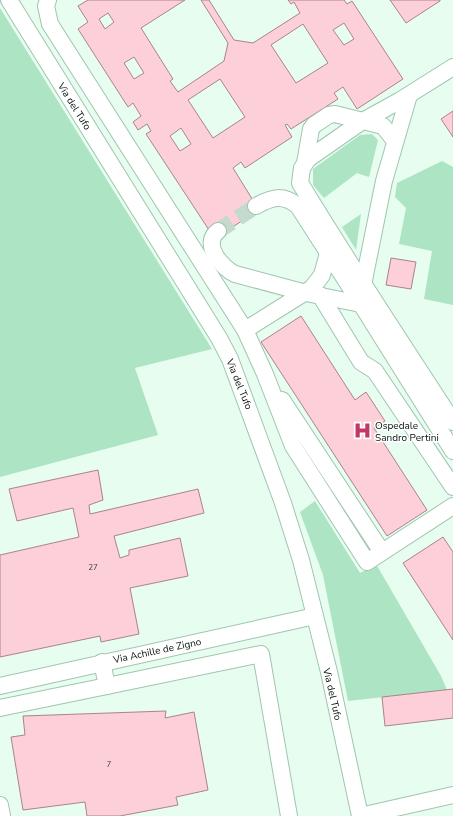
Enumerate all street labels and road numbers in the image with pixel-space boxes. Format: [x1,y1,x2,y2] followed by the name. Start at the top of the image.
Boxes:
[54,79,94,133] street label: Via del Tufo
[222,356,256,412] street label: Via del Tufo
[111,635,203,667] street label: Via Achille de Zigno
[319,666,345,722] street label: Via del Tufo

